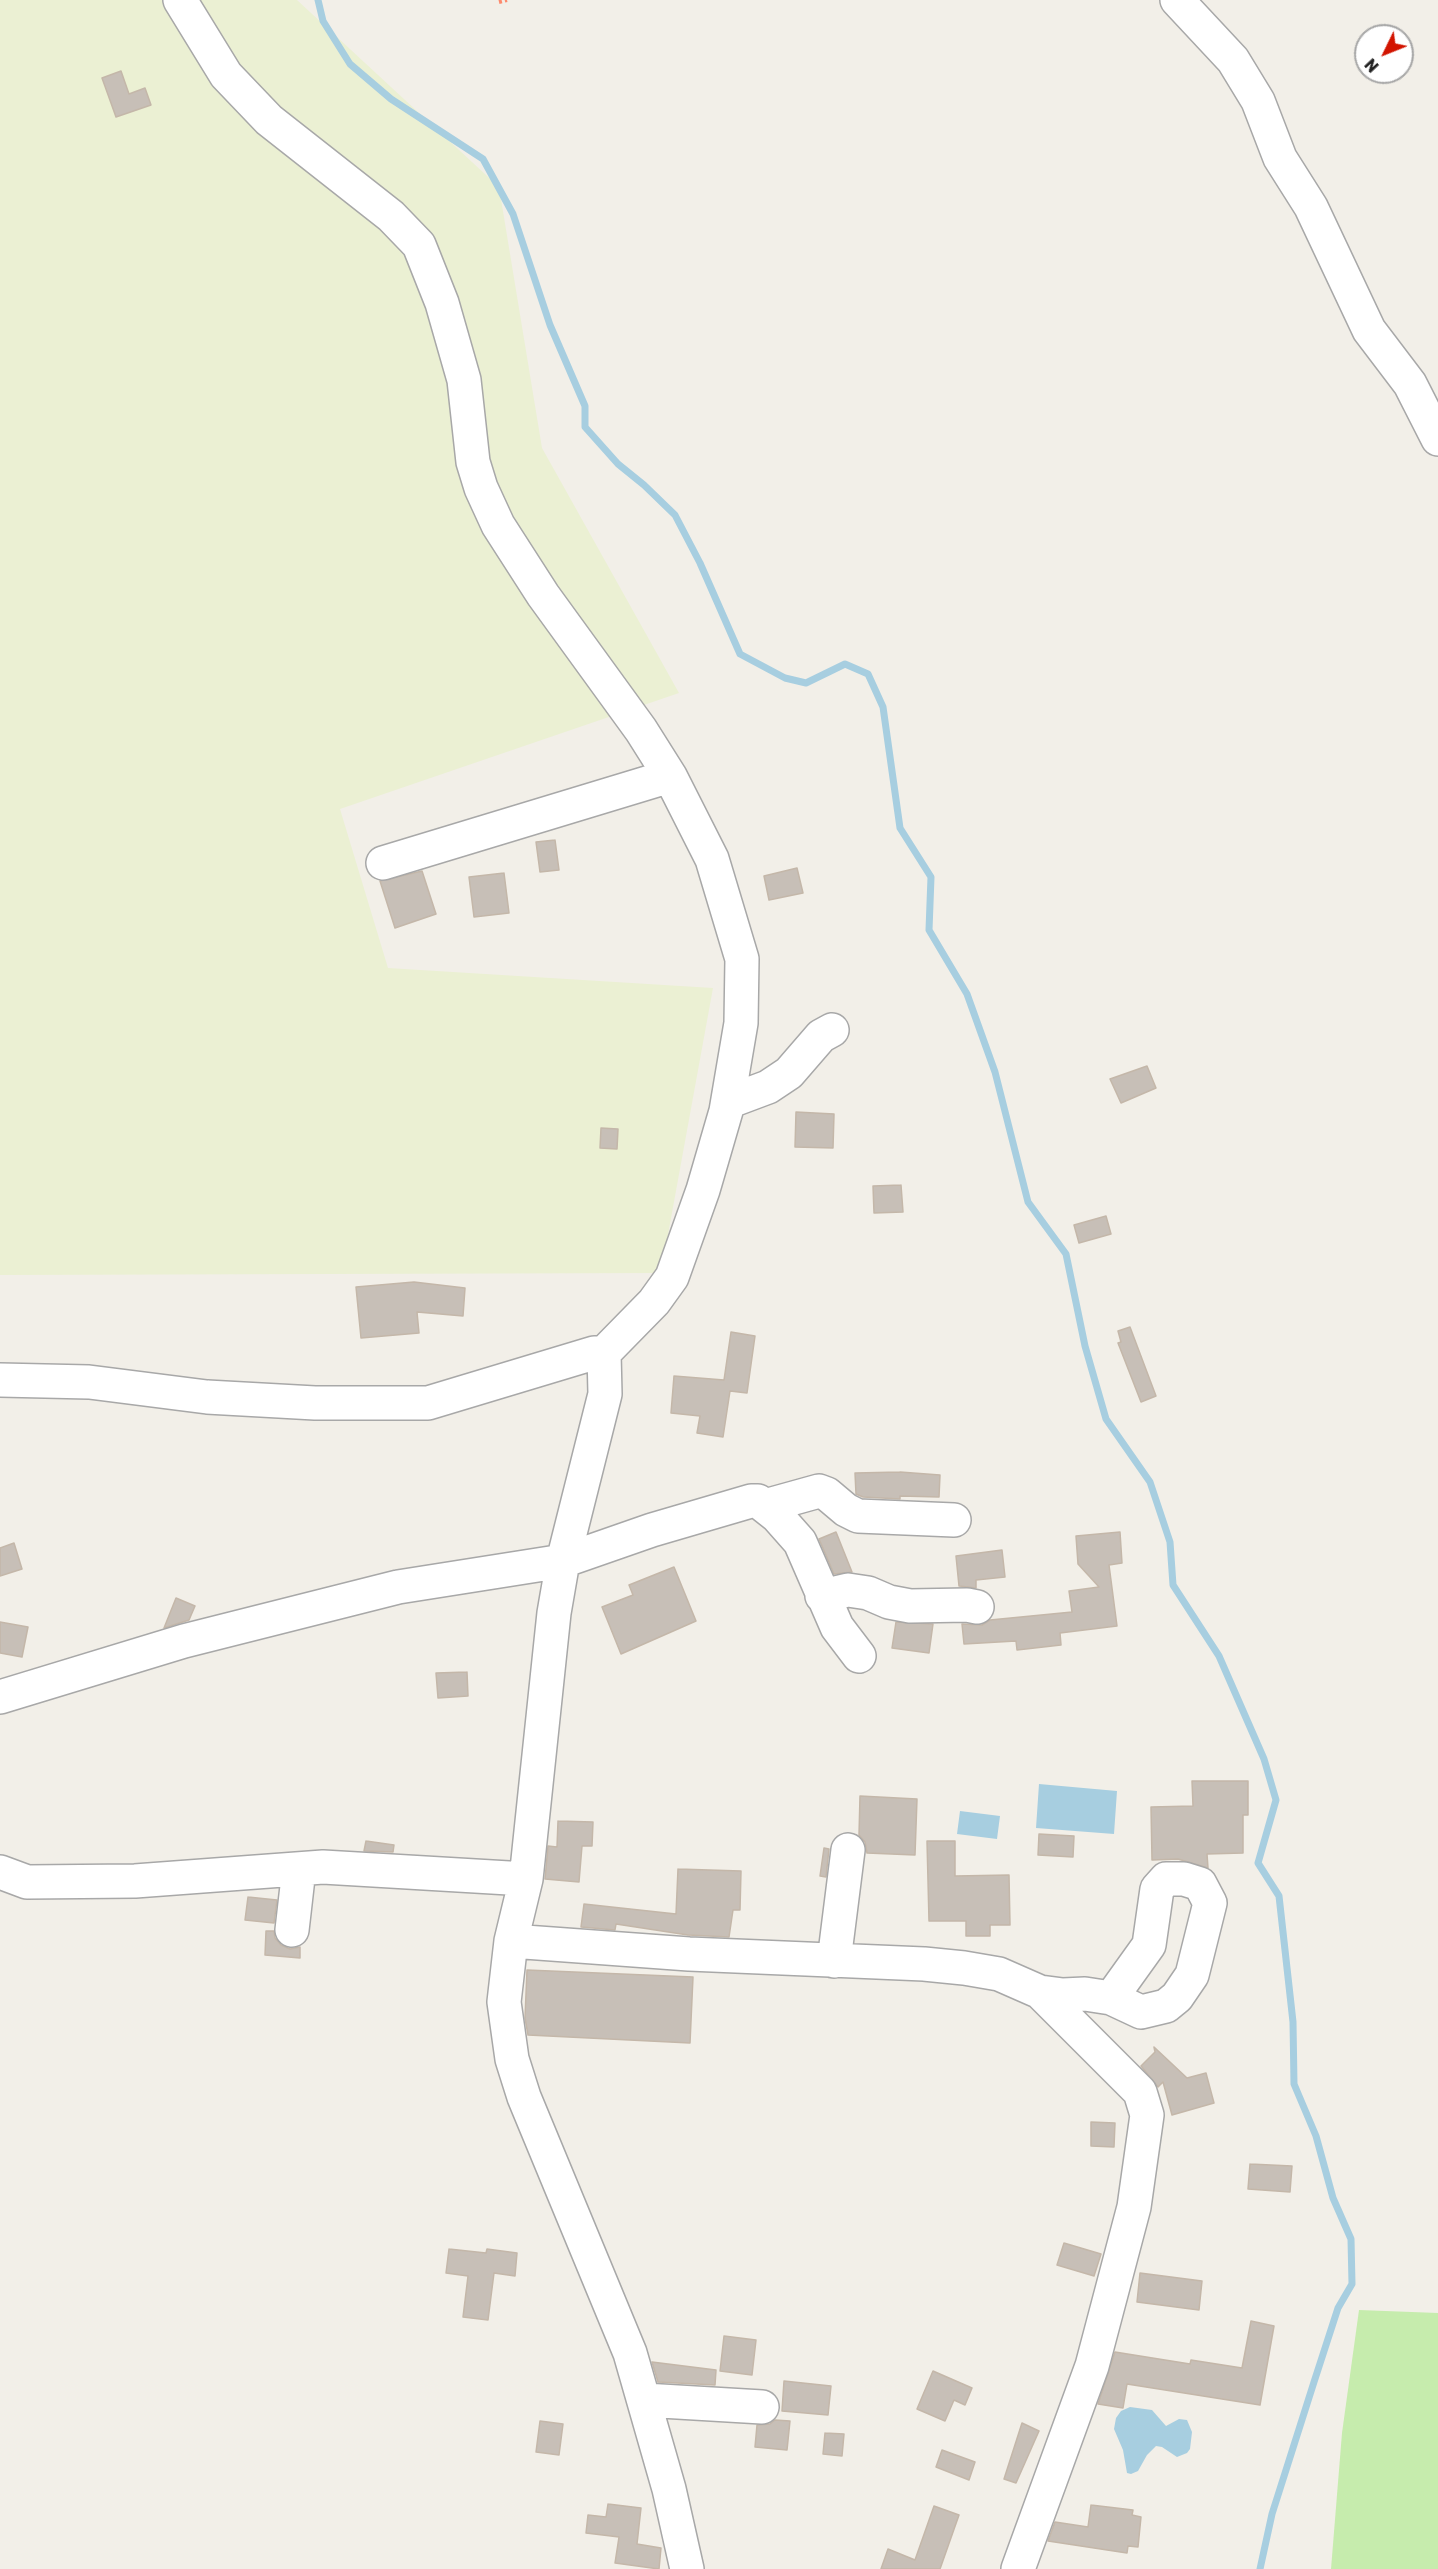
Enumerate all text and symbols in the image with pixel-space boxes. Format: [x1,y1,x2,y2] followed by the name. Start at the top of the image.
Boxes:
[1354,24,1414,84] north arrow
[1361,55,1383,76] text: N

